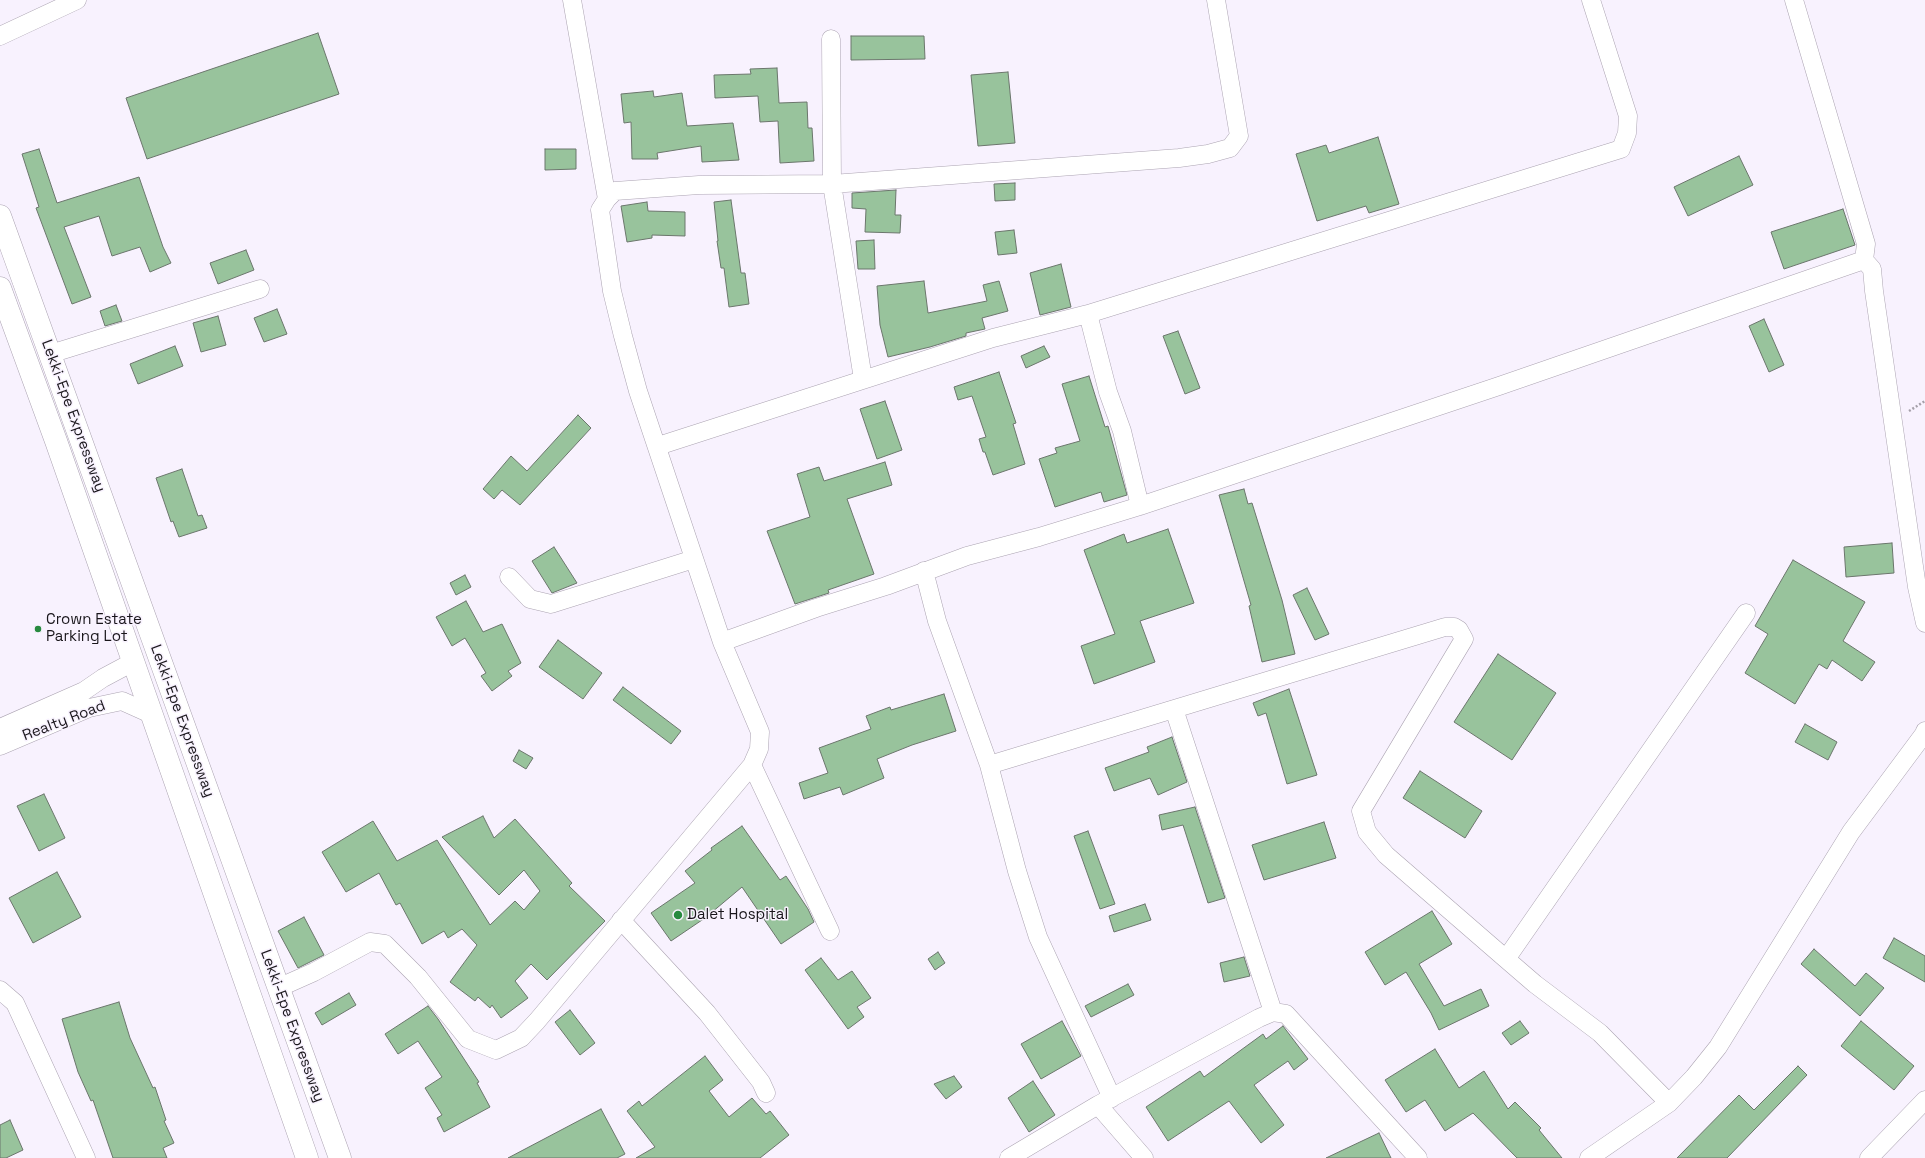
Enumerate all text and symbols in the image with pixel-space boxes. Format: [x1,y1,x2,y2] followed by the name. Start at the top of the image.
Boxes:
[37,337,109,495] street label: Lekki-Epe Expressway
[46,611,142,646] place label: Crown Estate Parking Lot
[33,624,43,634] marker: Crown Estate Parking Lot
[146,642,218,800] street label: Lekki-Epe Expressway
[20,697,108,745] street label: Realty Road
[687,906,788,924] place label: Dalet Hospital
[672,909,684,921] marker: Dalet Hospital
[256,947,328,1105] street label: Lekki-Epe Expressway

